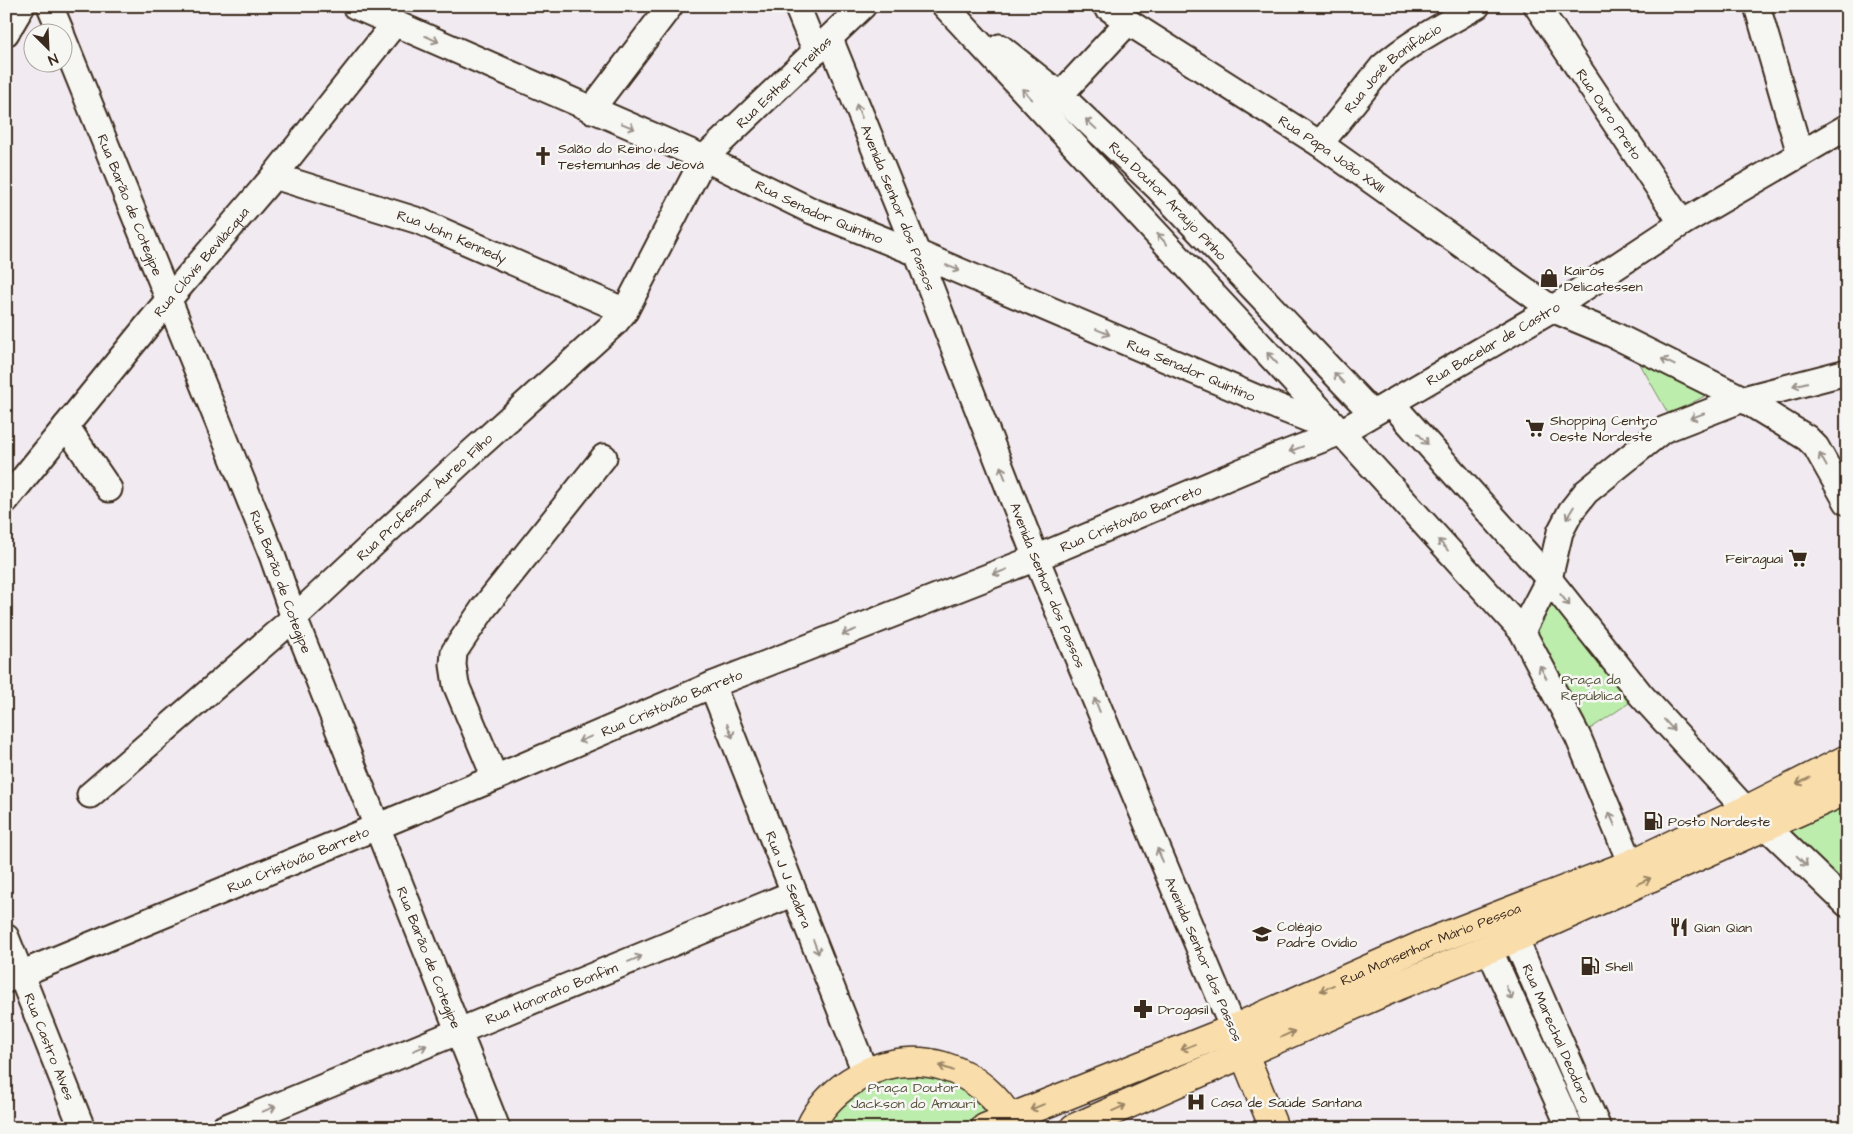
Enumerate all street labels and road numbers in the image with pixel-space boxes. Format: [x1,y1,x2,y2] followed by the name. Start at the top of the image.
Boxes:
[1340,19,1445,118] street label: Rua José Bonifácio
[732,32,837,133] street label: Rua Esther Freitas
[1571,65,1646,164] street label: Rua Ouro Preto
[1274,111,1389,198] street label: Rua Papa João XXIII
[855,122,940,294] street label: Avenida Senhor dos Passos
[92,131,167,279] street label: Rua Barão de Cotegipe
[1104,137,1231,265] street label: Rua Doutor Araujo Pinho
[752,176,886,249] street label: Rua Senador Quintino
[149,203,254,321] street label: Rua Clóvis Bevilácqua
[394,206,510,269] street label: Rua John Kennedy
[1423,297,1564,391] street label: Rua Bacelar de Castro
[1123,335,1258,407] street label: Rua Senador Quintino
[352,429,497,566] street label: Rua Professor Áureo Filho
[1057,480,1205,558] street label: Rua Cristóvão Barreto
[1004,500,1090,671] street label: Avenida Senhor dos Passos
[244,508,316,657] street label: Rua Barão de Cotegipe
[598,665,746,742] street label: Rua Cristóvão Barreto
[225,822,372,898] street label: Rua Cristóvão Barreto
[760,828,816,931] street label: Rua J J Seabra
[1159,874,1247,1045] street label: Avenida Senhor dos Passos
[391,884,466,1032] street label: Rua Barão de Cotegipe
[1337,899,1524,991] street label: Rua Monsenhor Mário Pessoa
[483,958,621,1030] street label: Rua Honorato Bonfim
[1517,961,1595,1106] street label: Rua Marechal Deodoro
[18,990,79,1104] street label: Rua Castro Alves

